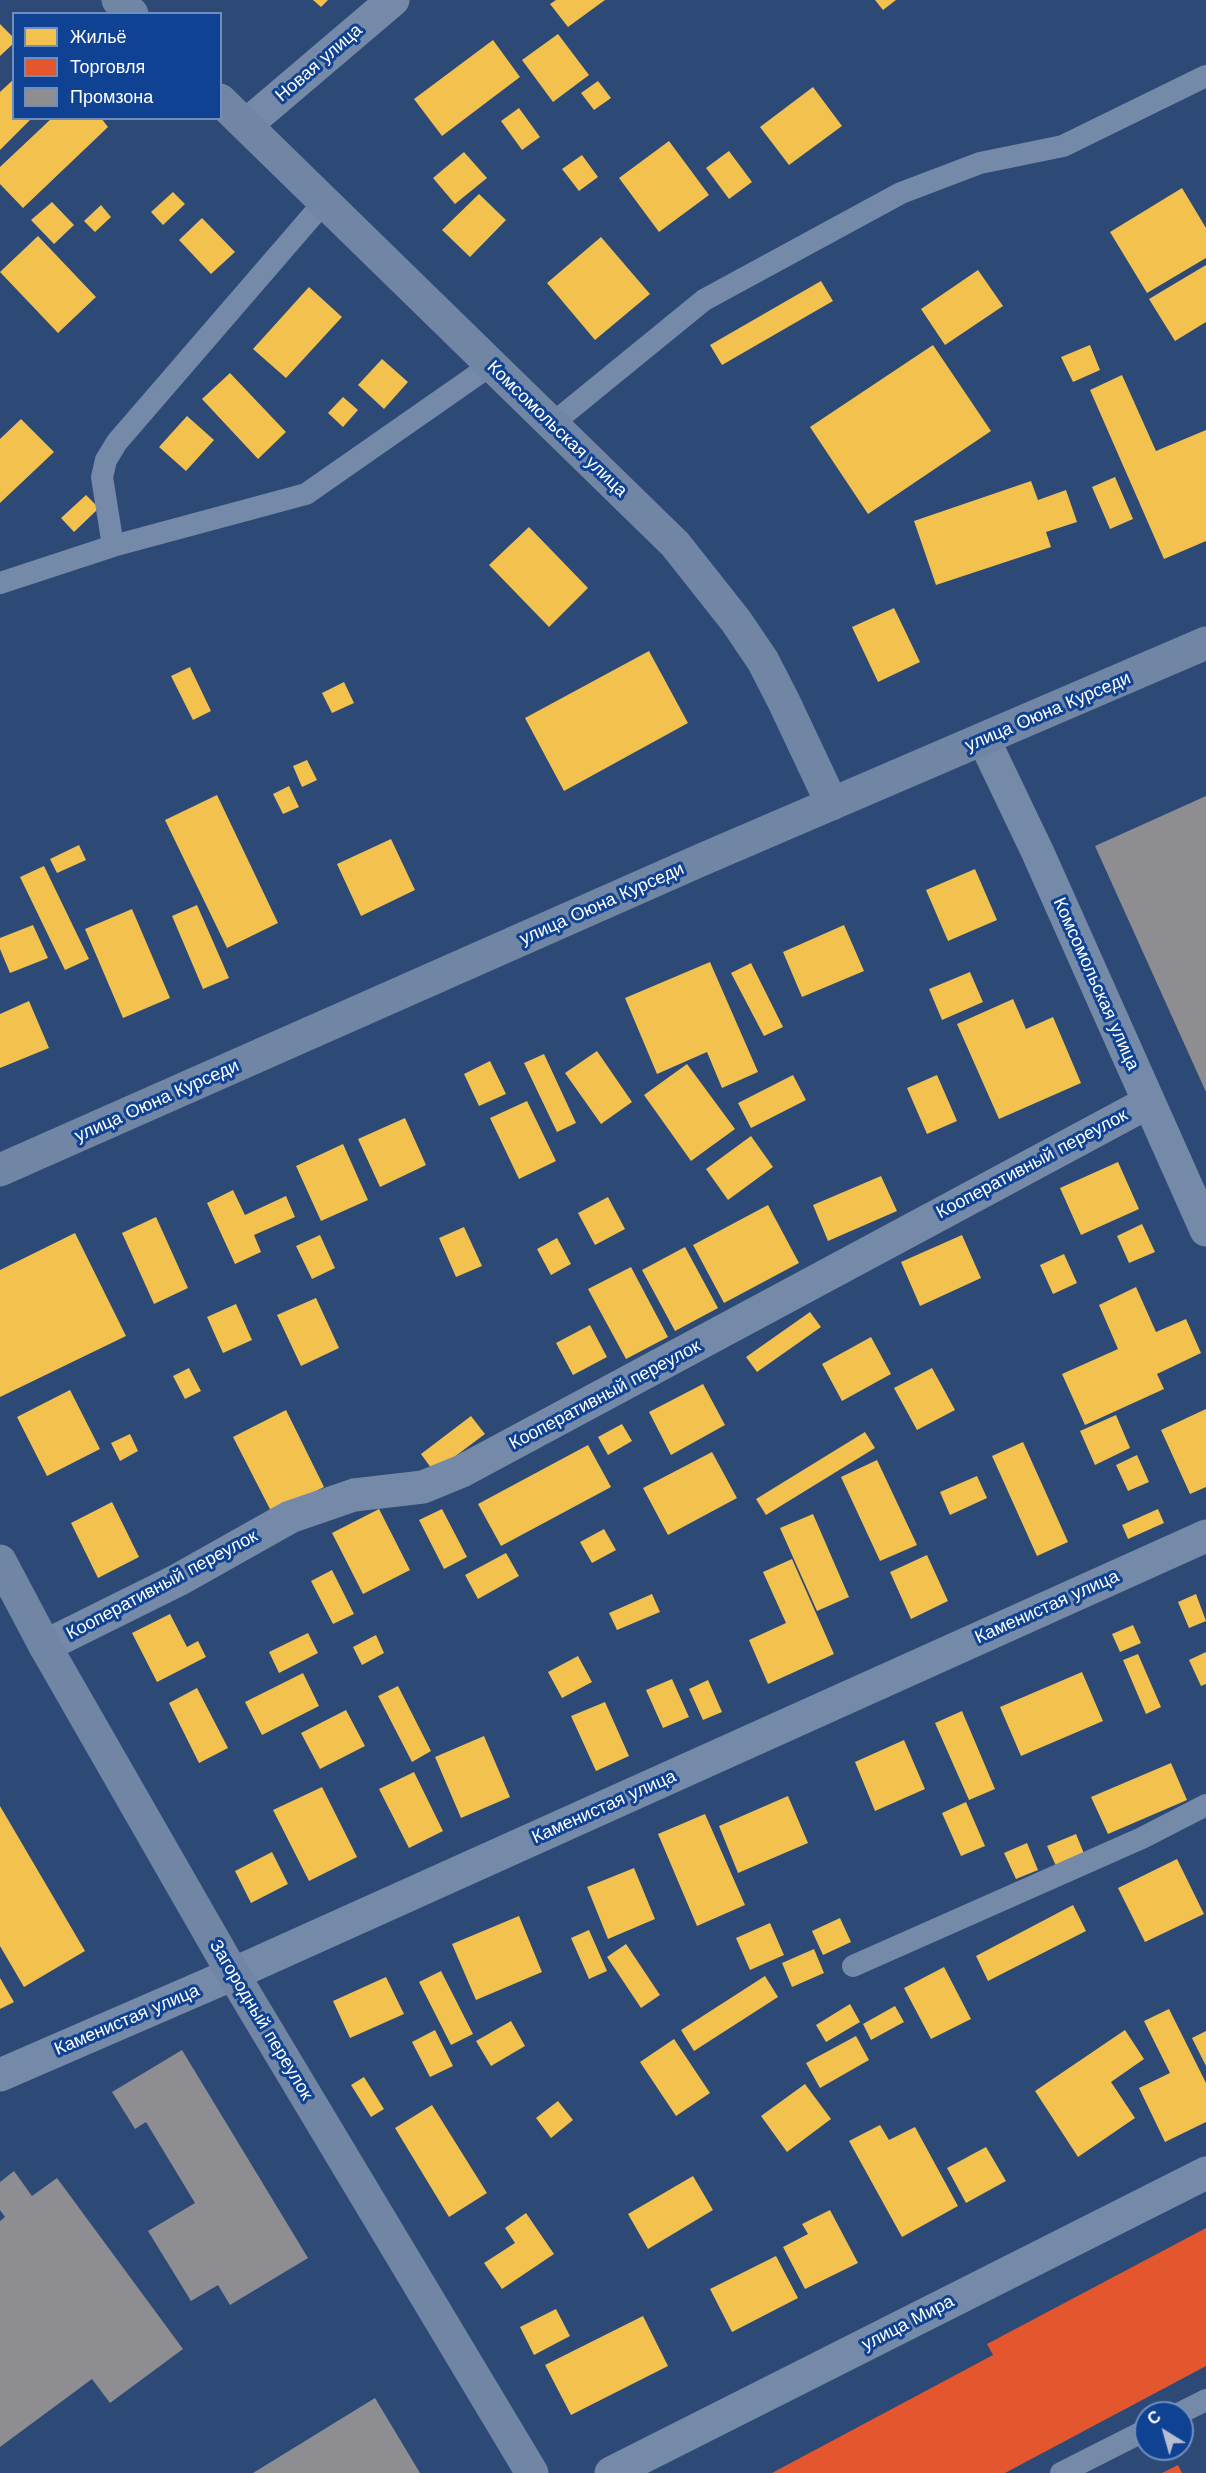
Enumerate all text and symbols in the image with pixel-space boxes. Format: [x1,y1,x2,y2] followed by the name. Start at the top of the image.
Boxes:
[12,12,222,120] legend
[271,20,367,106] street label: Новая улица
[70,26,127,47] text: Жильё
[70,56,145,77] text: Торговля
[70,86,153,107] text: Промзона
[482,356,632,502] street label: Комсомольская улица
[962,667,1134,757] street label: улица Оюна Курседи
[516,858,688,950] street label: улица Оюна Курседи
[1048,894,1144,1074] street label: Комсомольская улица
[71,1055,243,1147] street label: улица Оюна Курседи
[933,1104,1131,1224] street label: Кооперативный переулок
[506,1335,704,1455] street label: Кооперативный переулок
[63,1525,261,1645] street label: Кооперативный переулок
[972,1566,1122,1648] street label: Каменистая улица
[529,1766,679,1848] street label: Каменистая улица
[205,1936,317,2104] street label: Загородный переулок
[51,1980,203,2060] street label: Каменистая улица
[858,2291,958,2355] street label: улица Мира
[1134,2401,1194,2461] north arrow
[1144,2407,1164,2429] text: С

